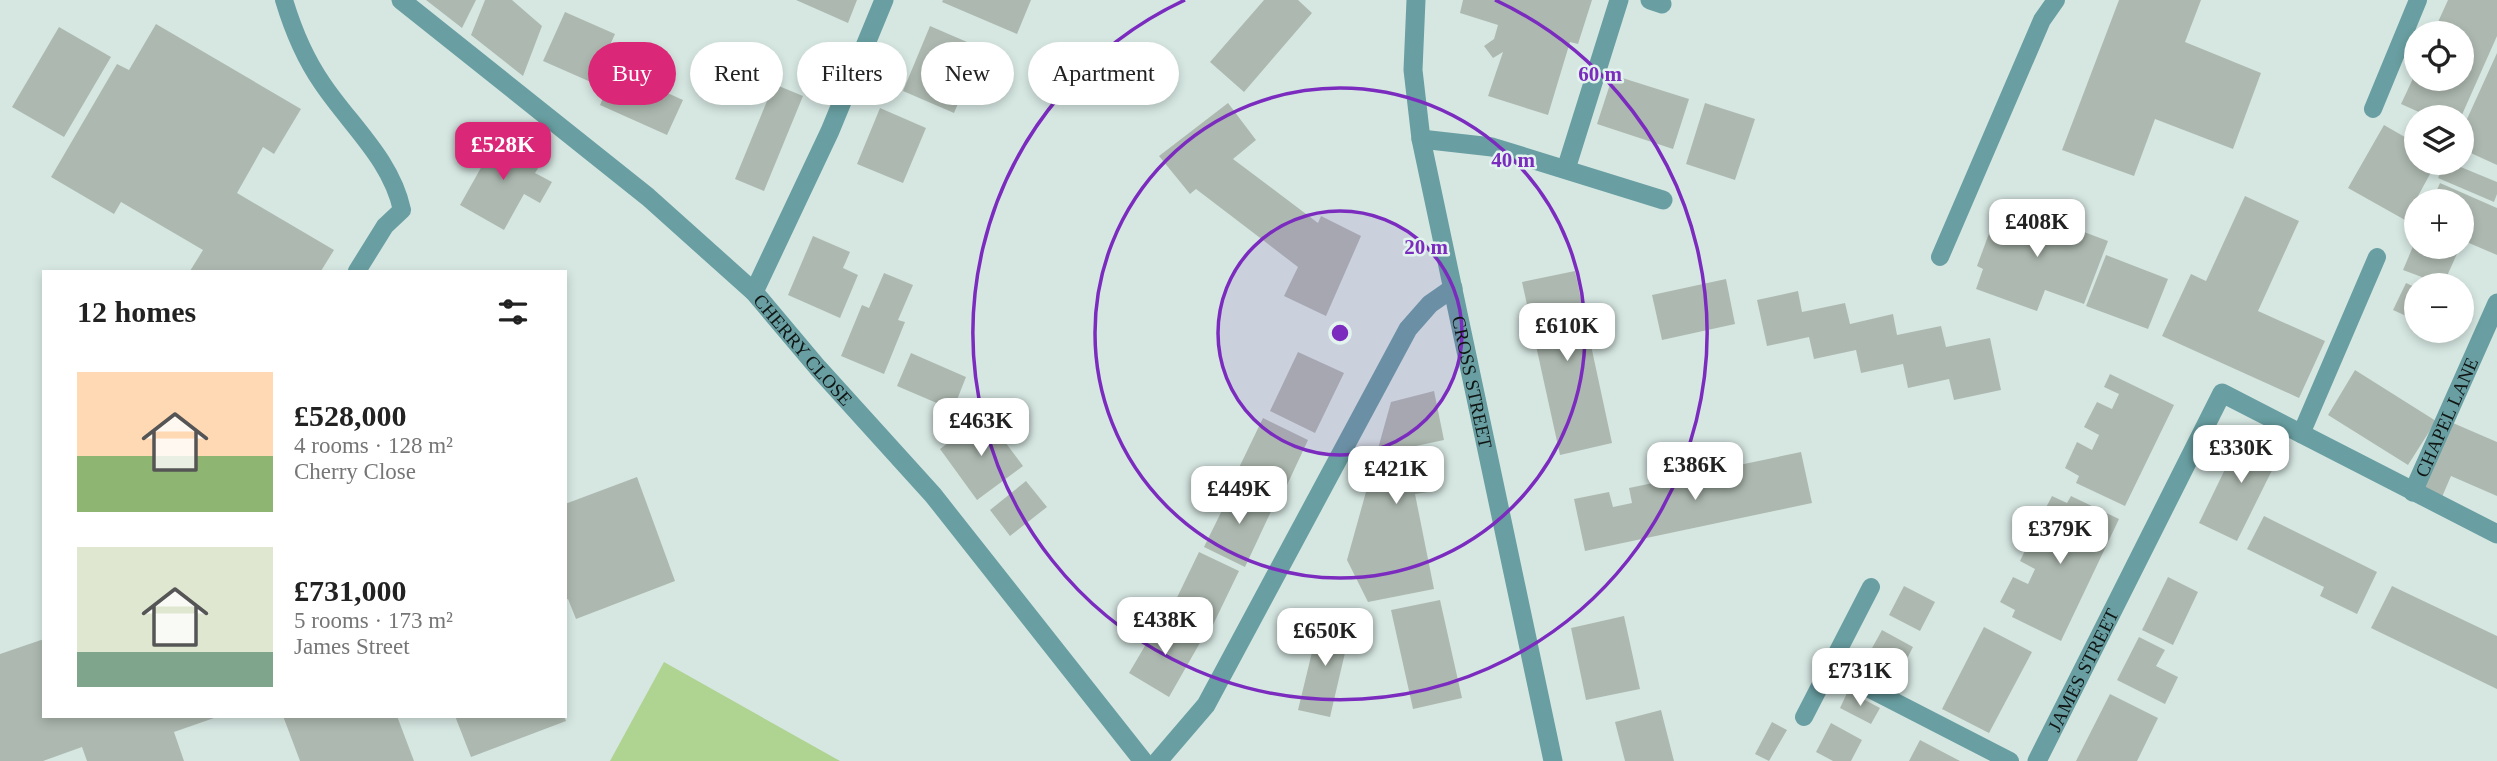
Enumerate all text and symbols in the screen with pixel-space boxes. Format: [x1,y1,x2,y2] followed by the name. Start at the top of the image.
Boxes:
[2404,21,2474,343] map controls
[2404,21,2474,91] button: locate
[588,42,676,105] chip: Buy
[690,42,783,105] chip: Rent
[797,42,907,105] chip: Filters
[921,42,1014,105] chip: New
[1028,42,1179,105] chip: Apartment
[1578,62,1622,86] text: 60 m
[2404,105,2474,175] button: layers
[454,122,552,182] pin: £528K
[471,132,535,157] text: £528K
[1491,148,1535,172] text: 40 m
[2404,189,2474,259] button: +
[1988,200,2086,259] pin: £408K
[2005,209,2069,234] text: £408K
[1404,235,1448,259] text: 20 m
[2404,273,2474,343] button: −
[750,289,857,410] street label: CHERRY CLOSE
[494,293,532,331] icon: filters
[77,295,196,328] text: 12 homes
[1518,304,1616,363] pin: £610K
[1535,313,1599,338] text: £610K
[1448,314,1497,451] street label: CROSS STREET
[1328,321,1352,345] centre of rings
[2411,354,2482,480] street label: CHAPEL LANE
[932,398,1030,458] pin: £463K
[294,399,407,432] text: £528,000
[133,400,217,484] icon: home
[949,408,1013,433] text: £463K
[2192,426,2290,485] pin: £330K
[294,433,453,458] text: 4 rooms · 128 m²
[2209,435,2273,460] text: £330K
[1646,442,1744,502] pin: £386K
[1347,447,1445,506] pin: £421K
[1663,452,1727,477] text: £386K
[1364,456,1428,481] text: £421K
[294,459,416,484] text: Cherry Close
[1190,466,1288,526] pin: £449K
[1207,476,1271,501] text: £449K
[2011,506,2109,566] pin: £379K
[2028,516,2092,541] text: £379K
[294,574,407,607] text: £731,000
[133,575,217,659] icon: home
[1116,598,1214,657] pin: £438K
[2043,605,2123,735] street label: JAMES STREET
[1133,607,1197,632] text: £438K
[294,608,453,633] text: 5 rooms · 173 m²
[1276,608,1374,668] pin: £650K
[1293,618,1357,643] text: £650K
[294,634,410,659] text: James Street
[1811,648,1909,708] pin: £731K
[1828,658,1892,683] text: £731K

